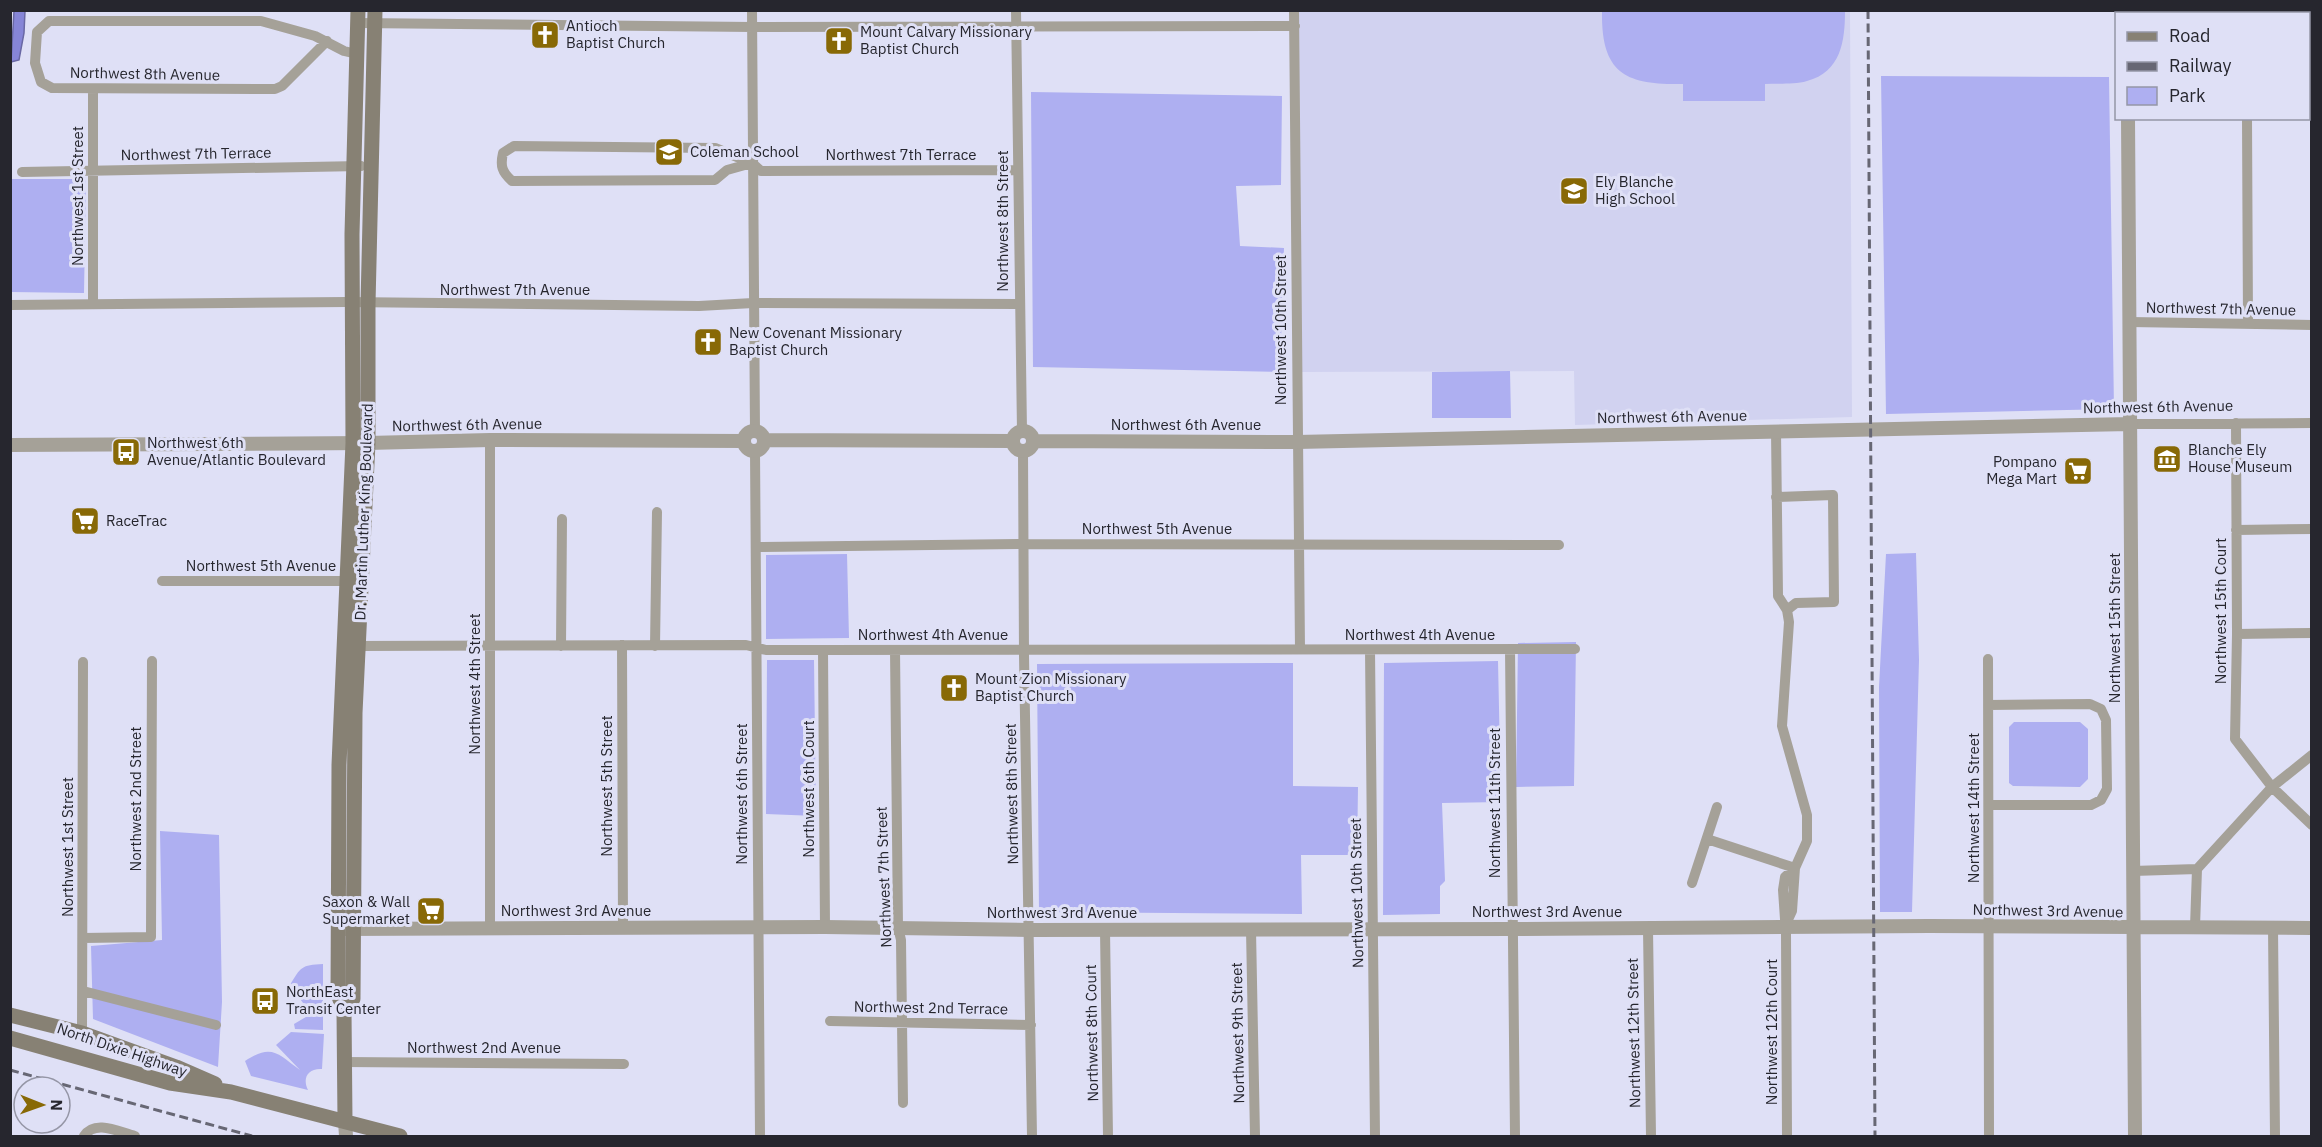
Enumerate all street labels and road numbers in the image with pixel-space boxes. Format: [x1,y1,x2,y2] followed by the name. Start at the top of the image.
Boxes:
[70,63,220,84] street label: Northwest 8th Avenue
[68,126,87,266] street label: Northwest 1st Street
[120,143,272,164] street label: Northwest 7th Terrace
[826,145,976,164] street label: Northwest 7th Terrace
[993,150,1012,292] street label: Northwest 8th Street
[1271,255,1290,405] street label: Northwest 10th Street
[440,280,590,299] street label: Northwest 7th Avenue
[2146,298,2296,319] street label: Northwest 7th Avenue
[2083,396,2233,417] street label: Northwest 6th Avenue
[350,403,377,621] street label: Dr. Martin Luther King Boulevard
[1597,406,1747,427] street label: Northwest 6th Avenue
[392,414,542,435] street label: Northwest 6th Avenue
[1111,415,1261,434] street label: Northwest 6th Avenue
[1082,519,1232,538] street label: Northwest 5th Avenue
[2211,538,2230,684] street label: Northwest 15th Court
[2105,553,2124,703] street label: Northwest 15th Street
[186,556,336,575] street label: Northwest 5th Avenue
[465,613,484,755] street label: Northwest 4th Street
[858,625,1008,644] street label: Northwest 4th Avenue
[1345,625,1495,644] street label: Northwest 4th Avenue
[597,715,616,857] street label: Northwest 5th Street
[799,720,818,858] street label: Northwest 6th Court
[732,723,751,865] street label: Northwest 6th Street
[1001,723,1022,865] street label: Northwest 8th Street
[126,727,145,871] street label: Northwest 2nd Street
[1485,728,1504,878] street label: Northwest 11th Street
[1964,733,1983,883] street label: Northwest 14th Street
[58,777,77,917] street label: Northwest 1st Street
[872,806,895,948] street label: Northwest 7th Street
[1346,818,1367,968] street label: Northwest 10th Street
[1972,900,2124,921] street label: Northwest 3rd Avenue
[501,901,651,920] street label: Northwest 3rd Avenue
[1472,902,1622,921] street label: Northwest 3rd Avenue
[987,903,1137,922] street label: Northwest 3rd Avenue
[1623,958,1644,1108] street label: Northwest 12th Street
[1762,959,1781,1105] street label: Northwest 12th Court
[1227,962,1248,1104] street label: Northwest 9th Street
[1081,964,1102,1102] street label: Northwest 8th Court
[854,997,1008,1018] street label: Northwest 2nd Terrace
[55,1018,190,1081] street label: North Dixie Highway
[407,1038,561,1057] street label: Northwest 2nd Avenue

